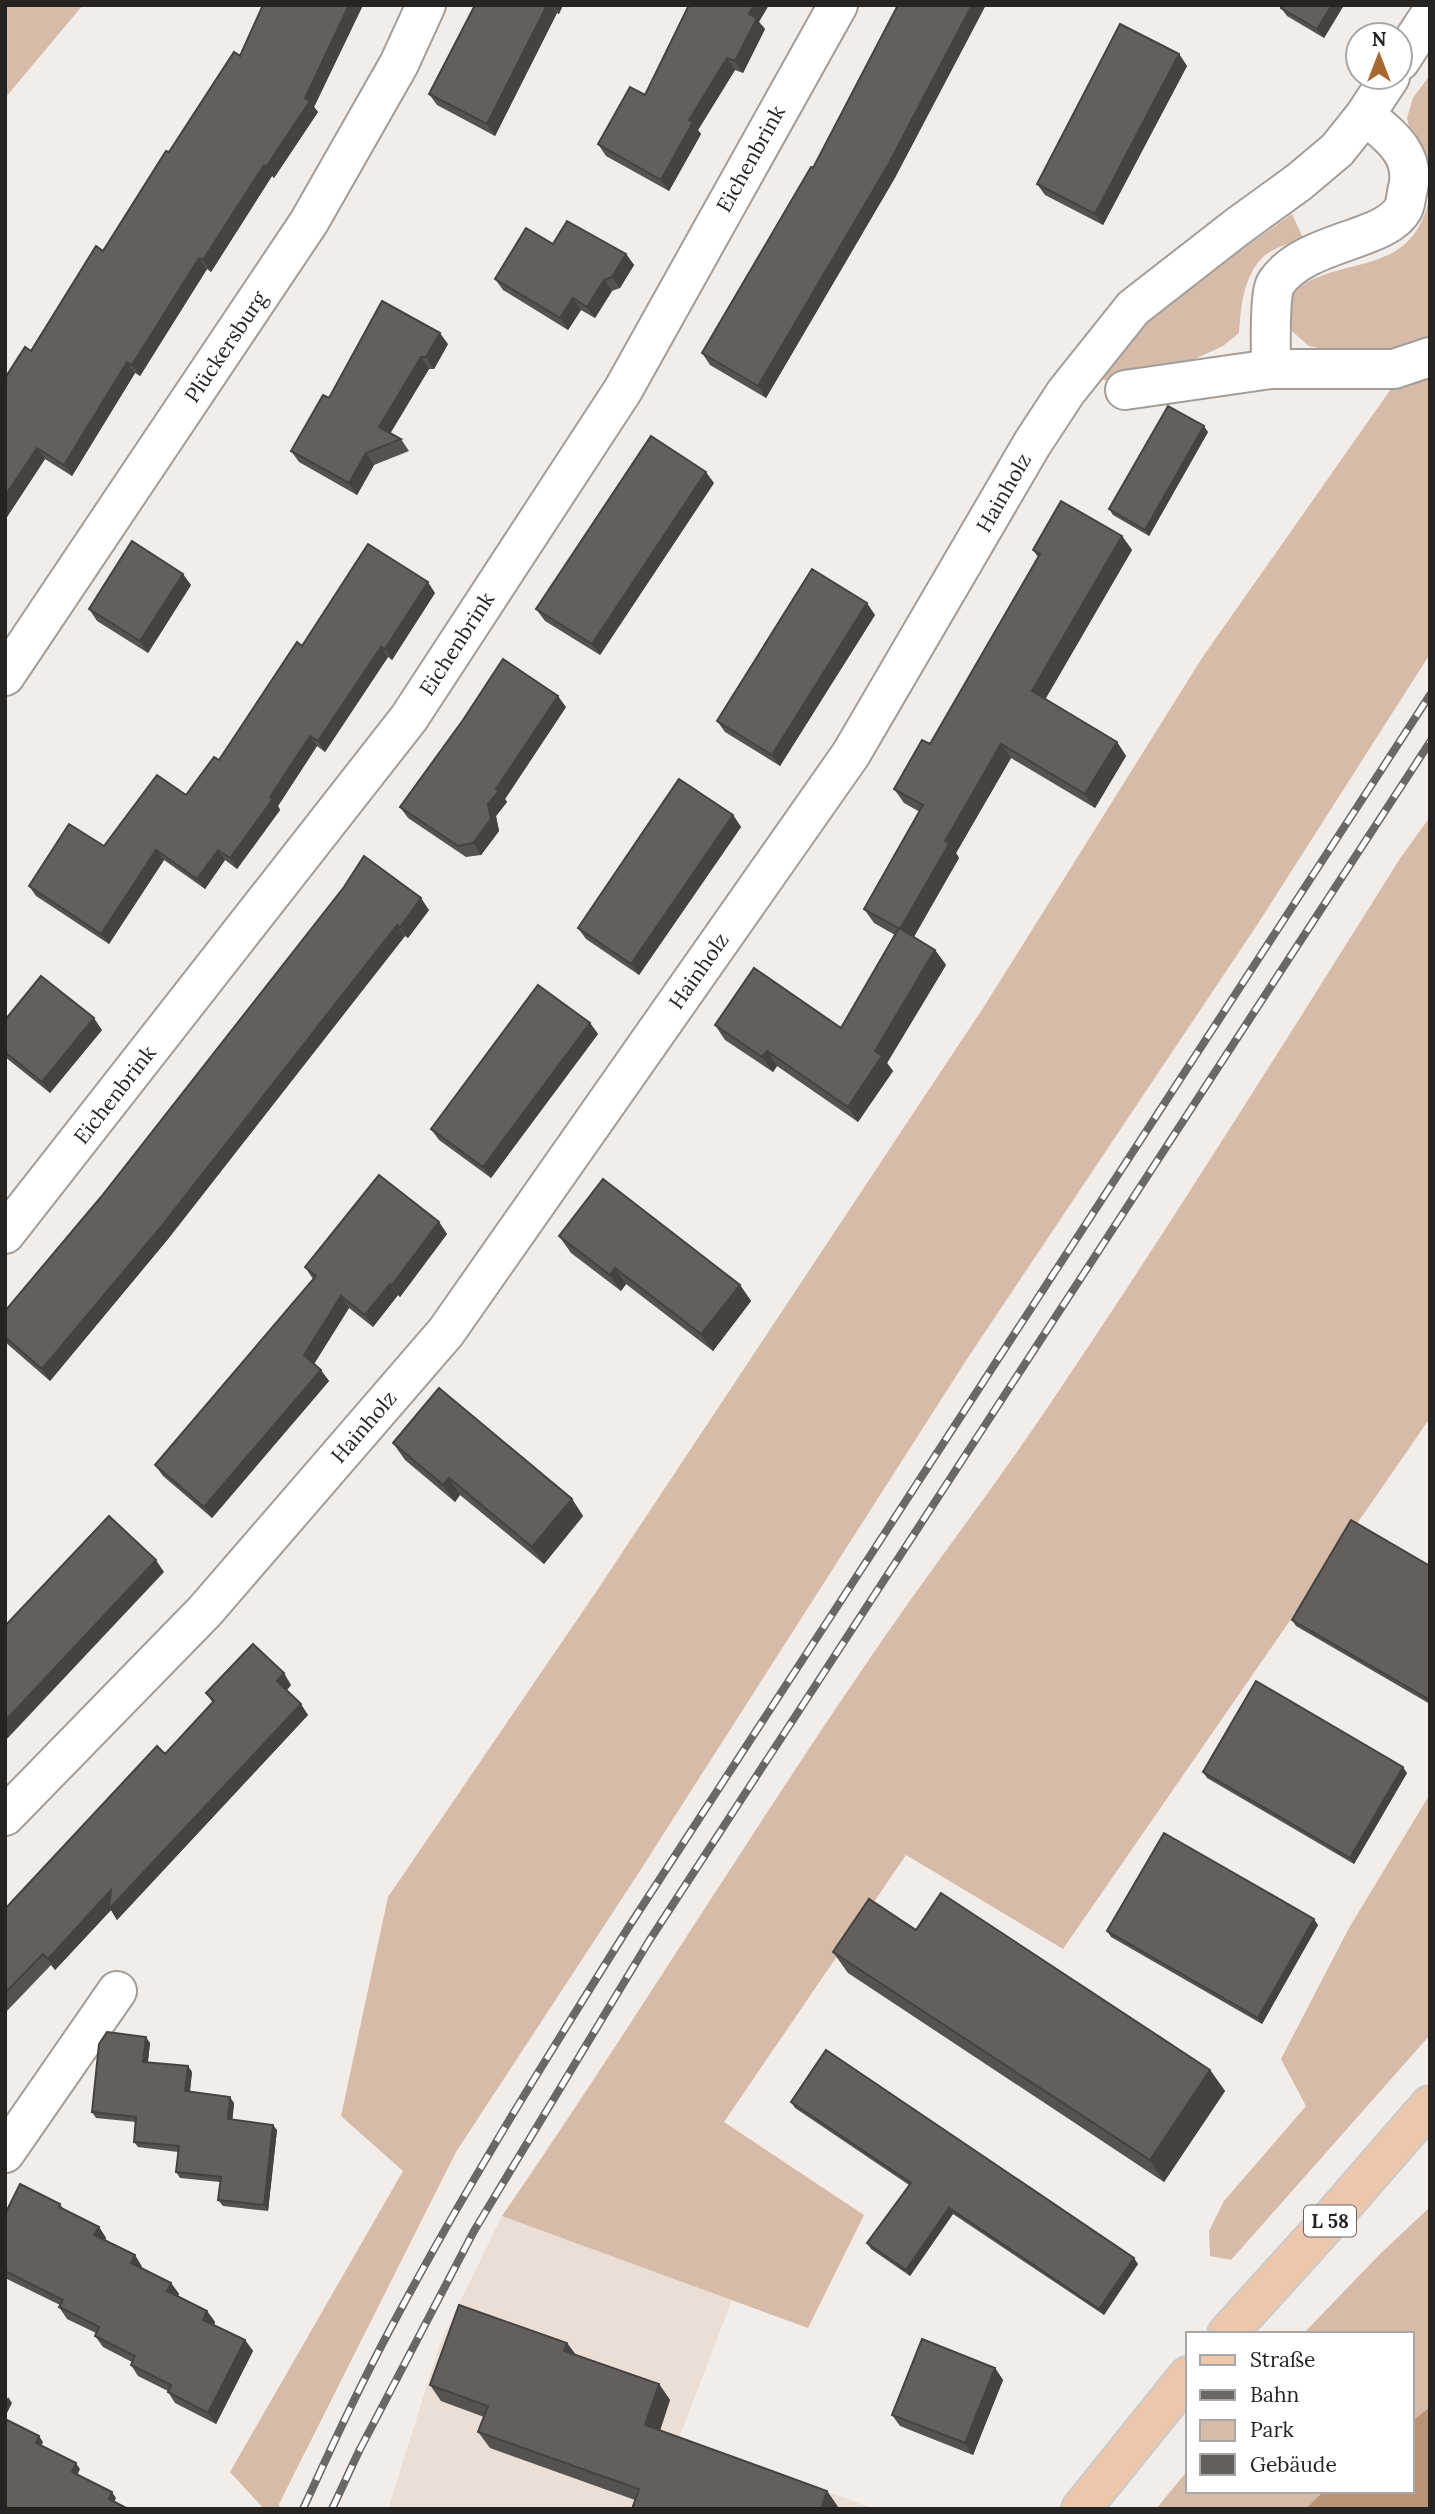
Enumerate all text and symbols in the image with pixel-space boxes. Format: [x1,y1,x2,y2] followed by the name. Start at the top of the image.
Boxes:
[1344,21,1414,91] north arrow
[1372,27,1387,51] text: N
[710,100,791,217] street label: Eichenbrink
[178,286,273,408] street label: Plückersburg
[970,448,1037,537] street label: Hainholz
[413,586,500,701] street label: Eichenbrink
[663,927,735,1014] street label: Hainholz
[68,1039,162,1150] street label: Eichenbrink
[325,1385,402,1468] street label: Hainholz
[1304,2206,1356,2236] road number: L 58
[1186,2332,1414,2493] legend
[1250,2346,1315,2373] text: Straße
[1250,2381,1299,2408] text: Bahn
[1250,2416,1294,2443] text: Park
[1250,2451,1337,2478] text: Gebäude

